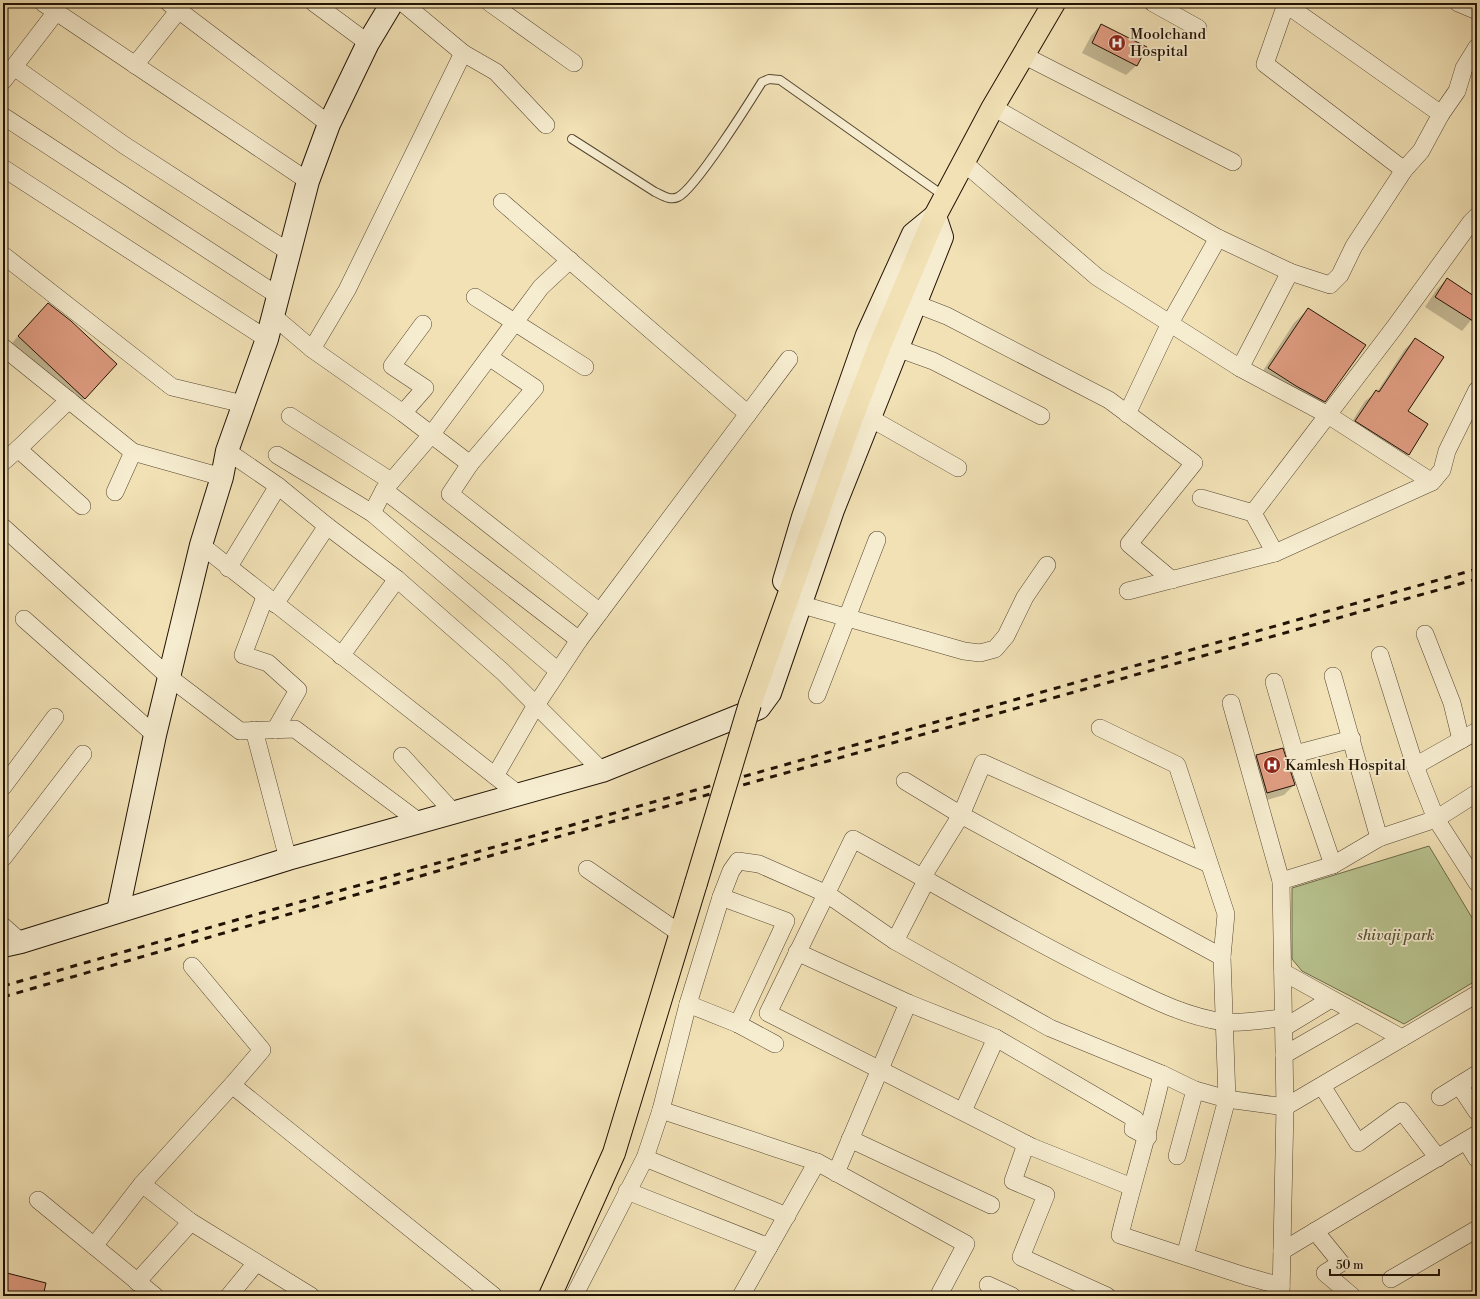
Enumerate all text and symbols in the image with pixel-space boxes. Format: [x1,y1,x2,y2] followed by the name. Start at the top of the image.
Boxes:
[1130,25,1206,61] place label: Moolchand Hospital
[1107,33,1127,53] hospital icon: Moolchand Hospital
[1262,755,1282,775] hospital icon: Kamlesh Hospital
[1285,756,1406,775] place label: Kamlesh Hospital
[1356,926,1435,945] park label: shivaji park
[1330,1251,1439,1277] scale bar
[1336,1258,1364,1273] text: 50 m

